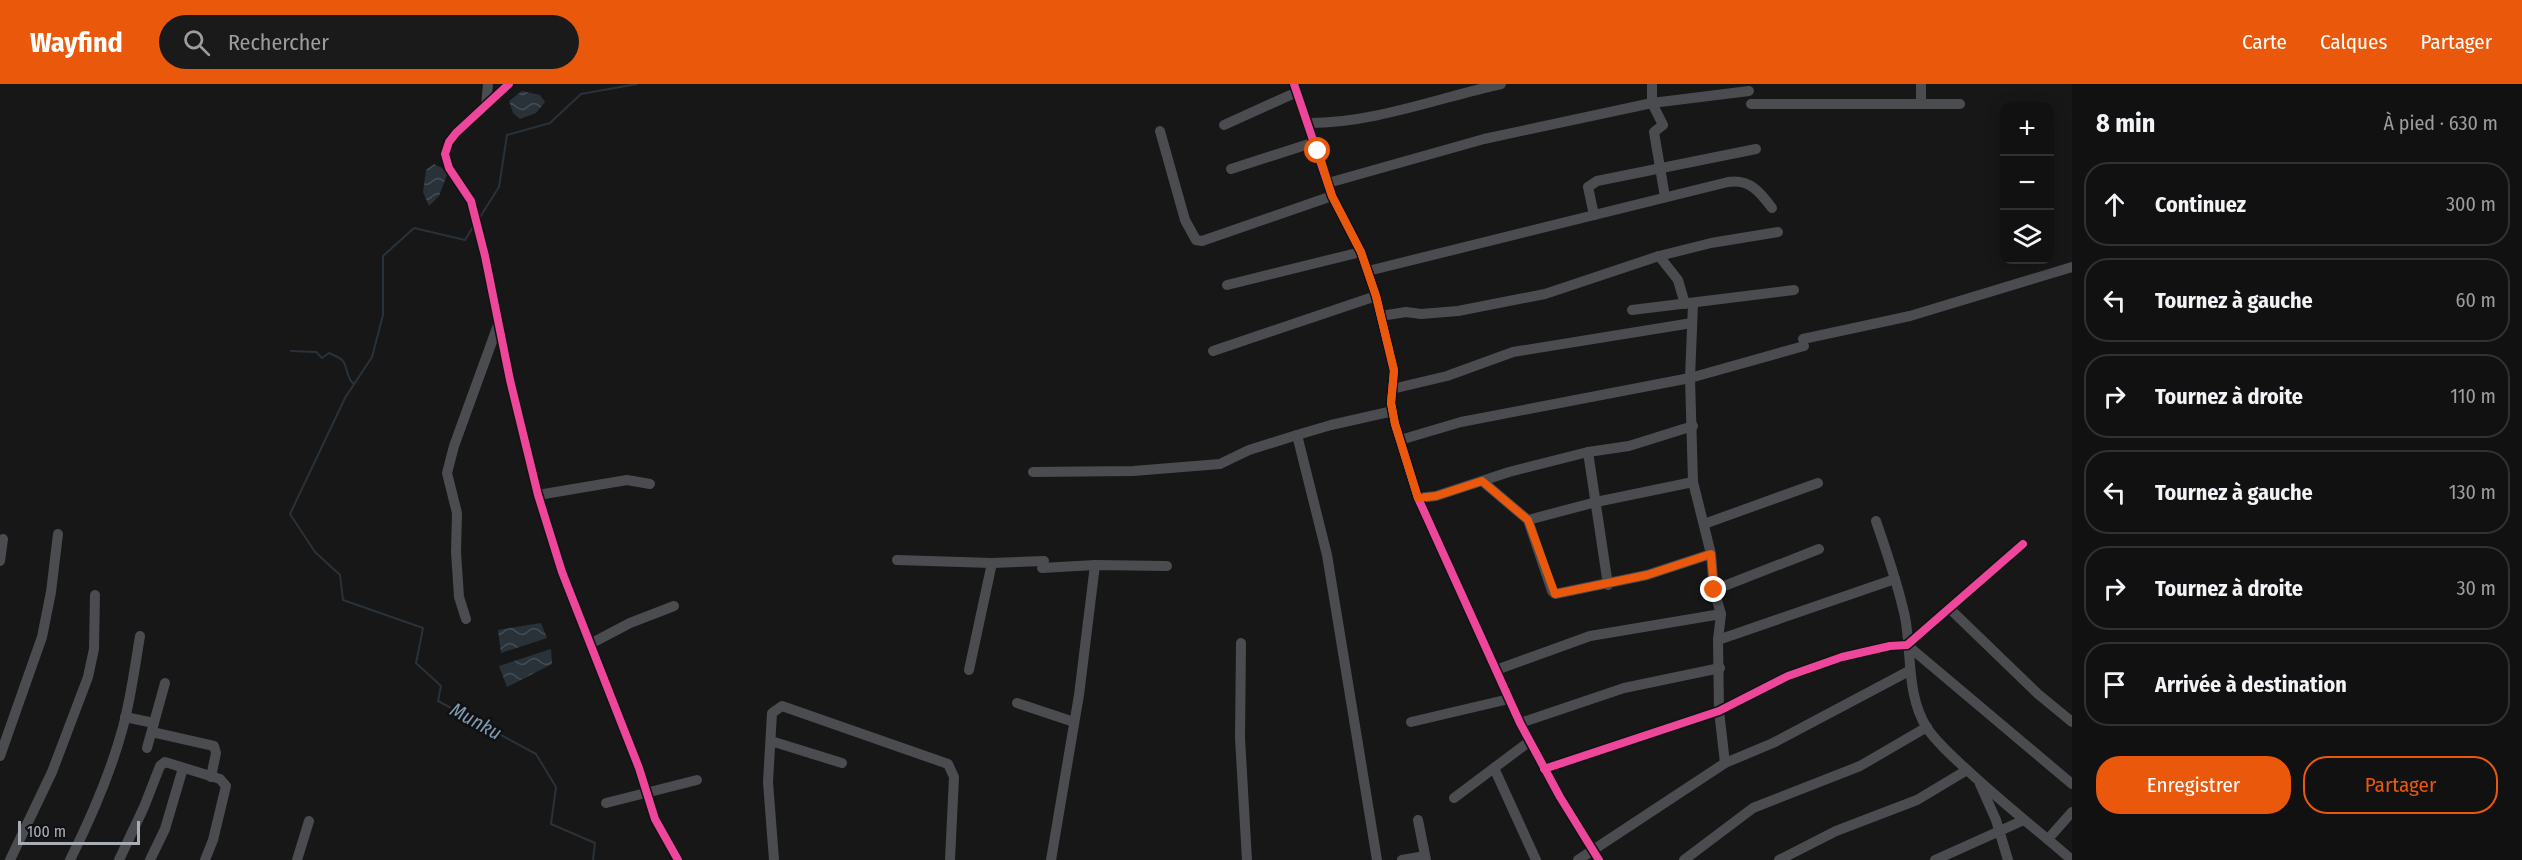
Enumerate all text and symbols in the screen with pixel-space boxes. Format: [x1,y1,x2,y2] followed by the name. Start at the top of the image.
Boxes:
[159,15,579,69] search box
[30,26,123,59] text: Wayfind
[180,26,213,59] icon: search
[228,29,329,56] text: Rechercher
[2242,29,2287,55] text: Carte
[2320,29,2387,55] text: Calques
[2420,29,2492,55] text: Partager
[2000,102,2054,264] map controls
[2000,102,2054,156] button: +
[2096,108,2155,139] text: 8 min
[2384,111,2498,135] text: À pied · 630 m
[1304,137,1330,163] route start
[2000,156,2054,210] button: −
[2098,188,2131,221] icon: ahead
[2155,191,2246,218] text: Continuez
[2446,192,2496,216] text: 300 m
[2000,210,2054,264] button: layers
[2098,284,2131,317] icon: left
[2155,287,2313,314] text: Tournez à gauche
[2456,288,2496,312] text: 60 m
[2098,380,2131,413] icon: right
[2155,383,2303,410] text: Tournez à droite
[2450,384,2496,408] text: 110 m
[2098,476,2131,509] icon: left
[2155,479,2313,506] text: Tournez à gauche
[2449,480,2496,504] text: 130 m
[2098,572,2131,605] icon: right
[2155,575,2303,602] text: Tournez à droite
[1700,576,1726,602] route end
[2456,576,2496,600] text: 30 m
[2098,668,2131,701] icon: arrive
[2155,671,2347,698] text: Arrivée à destination
[446,697,506,745] water label: Munku
[2096,756,2291,814] button: Enregistrer
[2303,756,2498,814] button: Partager
[18,818,140,846] scale bar
[27,822,66,841] text: 100 m

